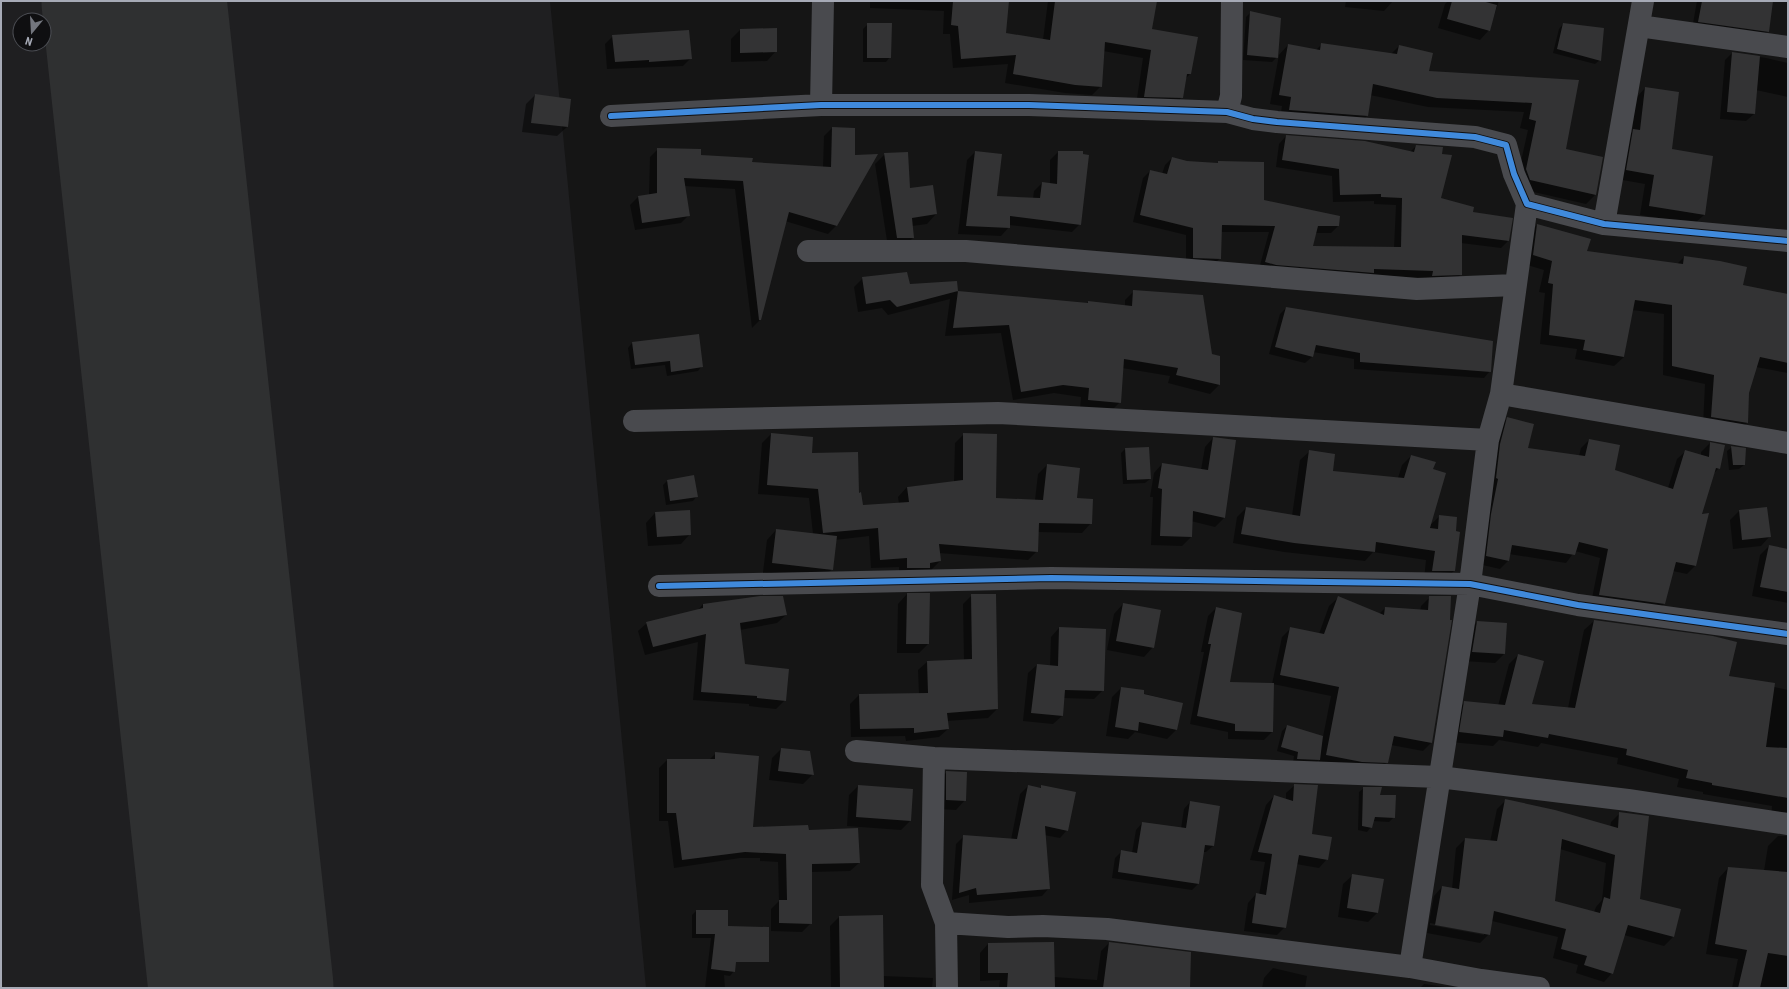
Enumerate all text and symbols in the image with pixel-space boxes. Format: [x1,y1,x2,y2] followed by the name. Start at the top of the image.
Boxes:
[12,12,52,52] north arrow
[24,34,34,48] text: N

